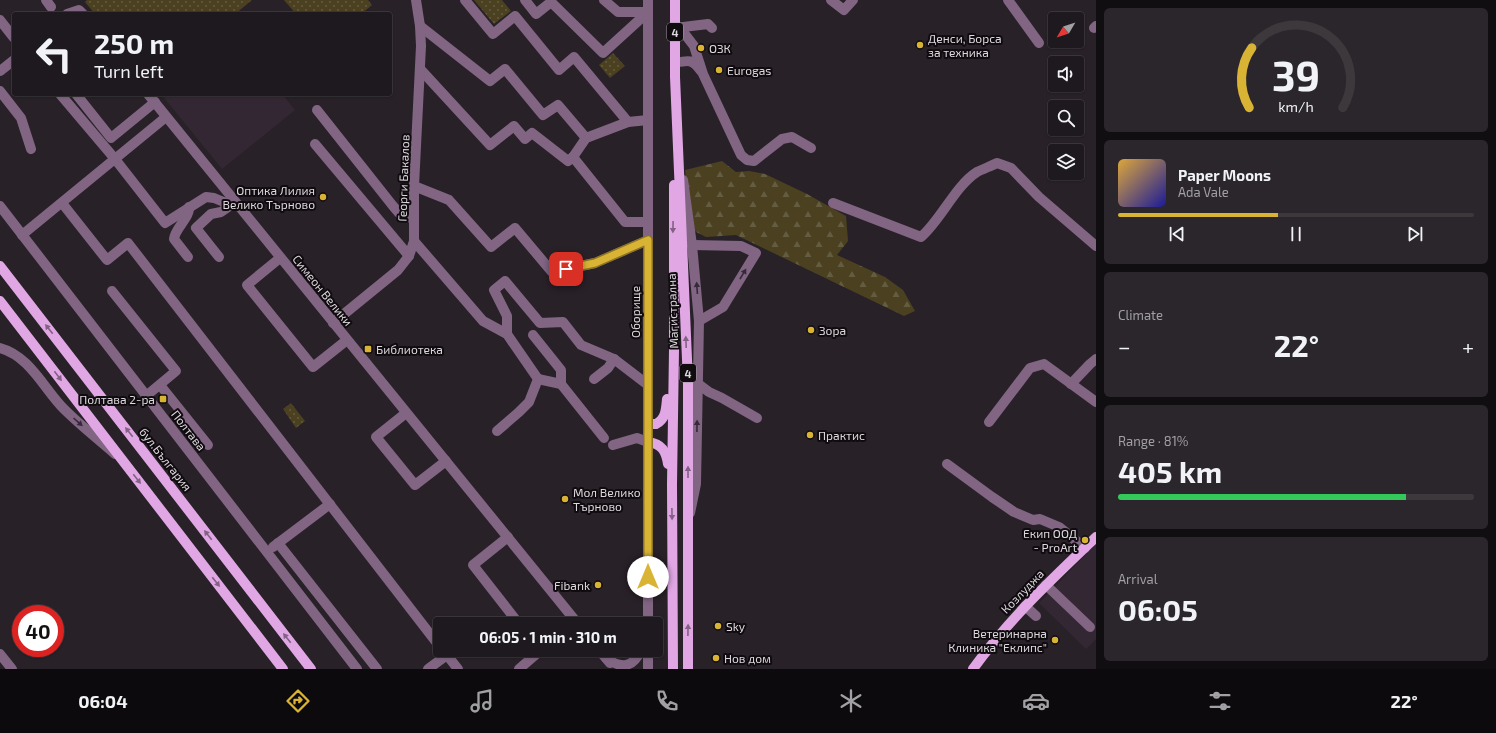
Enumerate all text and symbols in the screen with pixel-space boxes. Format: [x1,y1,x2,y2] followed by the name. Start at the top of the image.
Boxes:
[1048,12,1084,48] north arrow
[1048,12,1084,180] map controls
[667,23,683,41] road number: 4
[94,26,174,60] text: 250 m
[28,28,80,80] icon: left
[928,31,1002,59] place label: Денси, Борса за техника
[915,40,925,50] marker: Денси, Борса за техника
[709,41,731,55] place label: ОЗК
[696,43,706,53] marker: ОЗК
[1272,49,1320,99] text: 39
[1048,56,1084,92] button: sound
[94,60,164,82] text: Turn left
[727,63,771,77] place label: Eurogas
[714,65,724,75] marker: Eurogas
[1278,98,1314,115] text: km/h
[1048,100,1084,136] button: search
[394,134,412,222] street label: Георги Бакалов
[1048,144,1084,180] button: layers
[1178,166,1271,184] text: Paper Moons
[223,183,315,211] place label: Оптика Лилия Велико Търново
[1178,184,1229,200] text: Ada Vale
[318,192,328,202] marker: Оптика Лилия Велико Търново
[670,221,676,234] one-way arrow
[1166,223,1188,245] icon: previous
[1285,223,1307,245] icon: pause
[1404,223,1426,245] icon: next
[290,252,356,328] street label: Симеон Велики
[549,252,583,286] pin
[555,258,577,280] icon: arrive
[740,268,747,280] one-way arrow
[664,273,680,349] street label: Магистрална
[693,282,700,294] one-way arrow
[628,286,642,338] street label: Оборище
[1118,307,1163,323] text: Climate
[819,323,846,337] place label: Зора
[45,324,53,335] one-way arrow
[806,325,816,335] marker: Зора
[1274,327,1319,363] text: 22°
[1118,333,1131,359] text: −
[1462,333,1474,359] text: +
[683,336,690,348] one-way arrow
[376,342,443,356] place label: Библиотека
[363,344,373,354] marker: Библиотека
[680,364,696,382] road number: 4
[53,371,62,382] one-way arrow
[79,392,155,406] place label: Полтава 2-ра
[158,394,168,404] marker: Полтава 2-ра
[169,407,209,453] street label: Полтава
[73,417,83,427] one-way arrow
[694,419,700,432] one-way arrow
[136,425,195,494] street label: бул.България
[124,427,133,438] one-way arrow
[818,428,865,442] place label: Практис
[805,430,815,440] marker: Практис
[1118,433,1188,449] text: Range · 81%
[1118,453,1222,489] text: 405 km
[685,465,691,478] one-way arrow
[132,474,141,485] one-way arrow
[573,485,641,513] place label: Мол Велико Търново
[560,494,570,504] marker: Мол Велико Търново
[669,508,675,521] one-way arrow
[1023,526,1077,554] place label: Екип ООД - ProArt
[204,530,212,541] one-way arrow
[1080,535,1090,545] marker: Екип ООД - ProArt
[627,556,669,598] position arrow
[998,566,1047,617] street label: Козлуджа
[1118,571,1158,587] text: Arrival
[212,577,220,588] one-way arrow
[554,578,590,592] place label: Fibank
[593,580,603,590] marker: Fibank
[1118,591,1198,627] text: 06:05
[12,605,64,657] speed limit sign: 40
[726,619,746,633] place label: Sky
[713,621,723,631] marker: Sky
[685,623,691,636] one-way arrow
[948,626,1047,654] place label: Ветеринарна Клиника "Еклипс"
[479,628,617,646] text: 06:05 · 1 min · 310 m
[283,633,292,644] one-way arrow
[1050,635,1060,645] marker: Ветеринарна Клиника "Еклипс"
[724,651,771,665] place label: Нов дом
[711,653,721,663] marker: Нов дом
[284,687,312,715] icon: directions
[468,687,496,715] icon: music
[653,687,681,715] icon: phone
[837,687,865,715] icon: climate
[1022,687,1050,715] icon: car
[1206,687,1234,715] icon: filters
[78,690,128,712] text: 06:04
[1391,690,1418,712] text: 22°

